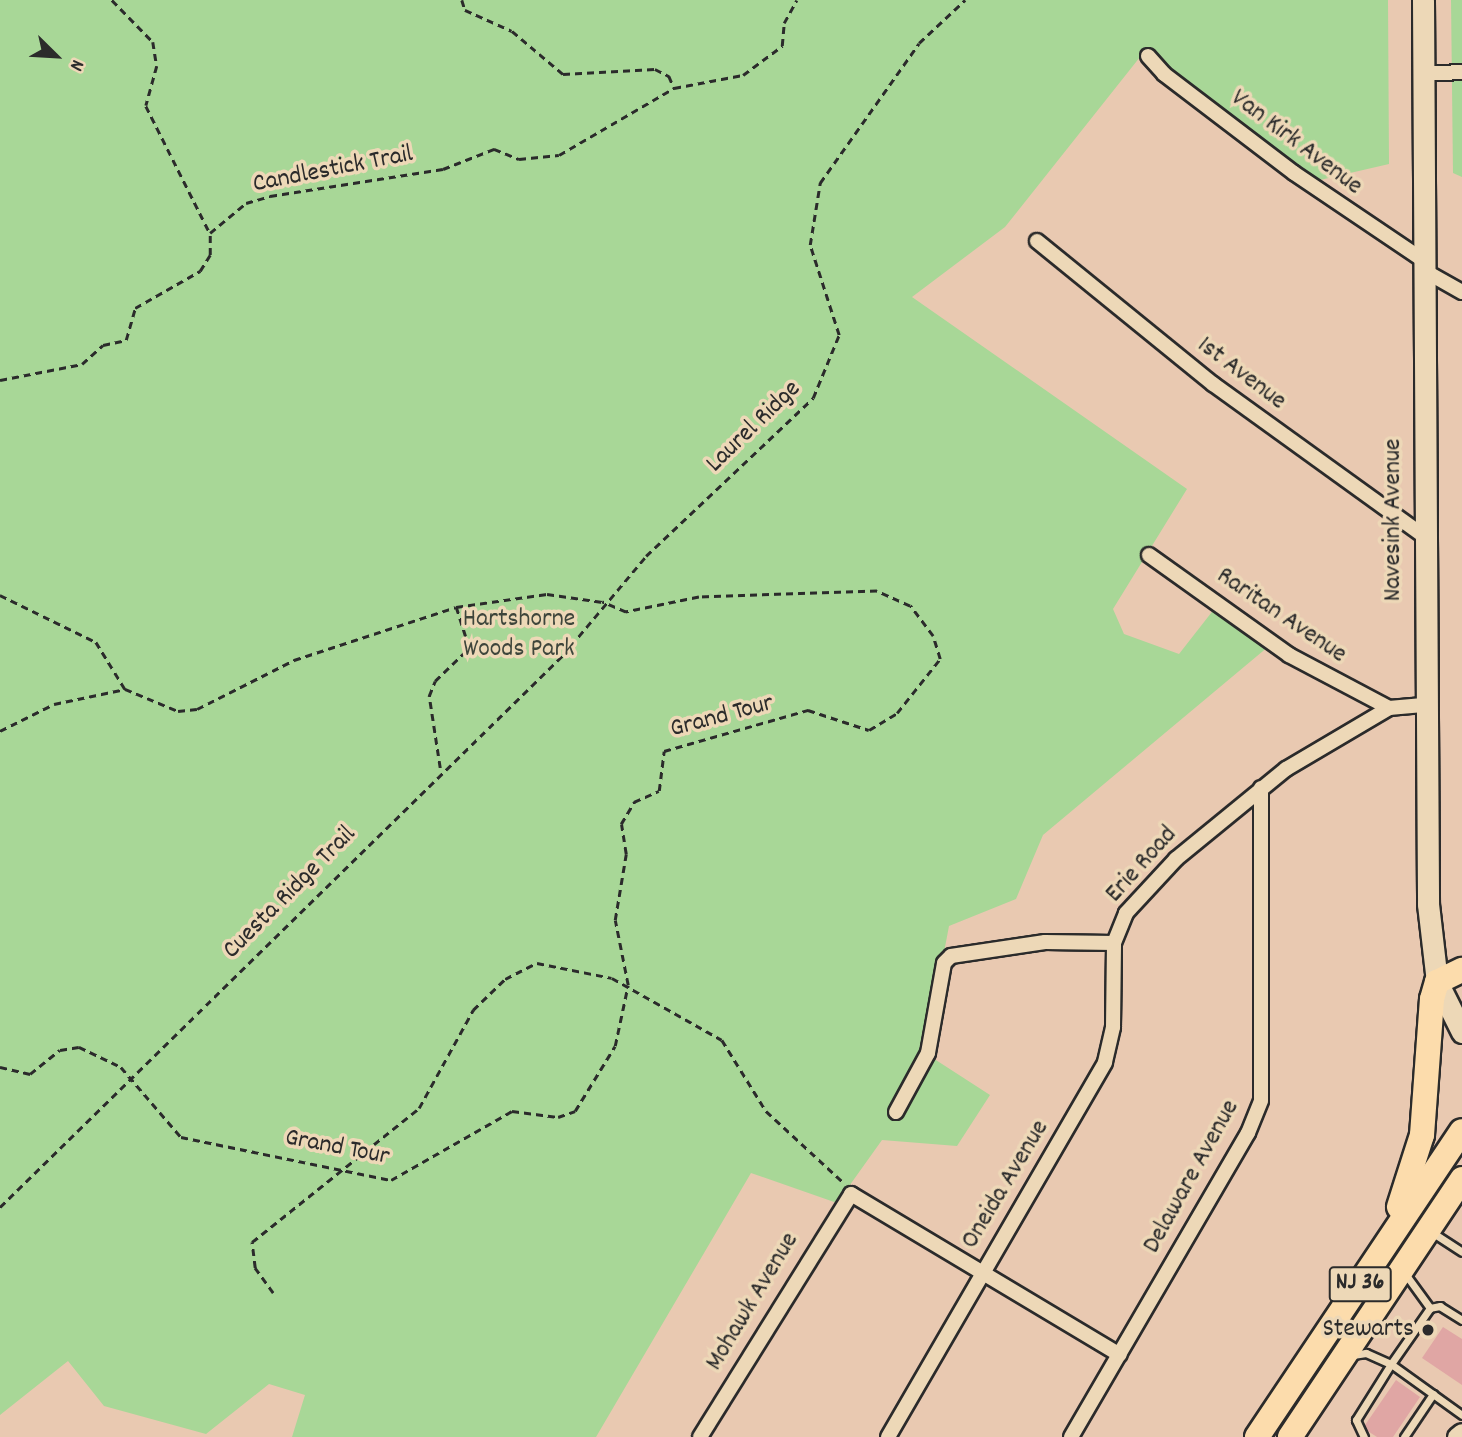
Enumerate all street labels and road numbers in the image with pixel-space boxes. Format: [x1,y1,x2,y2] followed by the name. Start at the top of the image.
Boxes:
[1224,83,1368,203] street label: Van Kirk Avenue
[250,139,416,201] street label: Candlestick Trail
[1190,330,1292,418] street label: 1st Avenue
[700,374,808,480] street label: Laurel Ridge
[1378,439,1410,601] street label: Navesink Avenue
[1210,561,1352,671] street label: Raritan Avenue
[667,688,777,746] street label: Grand Tour
[217,820,363,966] street label: Cuesta Ridge Trail
[1100,820,1184,910] street label: Erie Road
[1137,1095,1247,1259] street label: Delaware Avenue
[955,1115,1057,1255] street label: Oneida Avenue
[282,1123,392,1173] street label: Grand Tour
[700,1227,806,1377] street label: Mohawk Avenue
[1328,1264,1392,1304] road number: NJ 36

